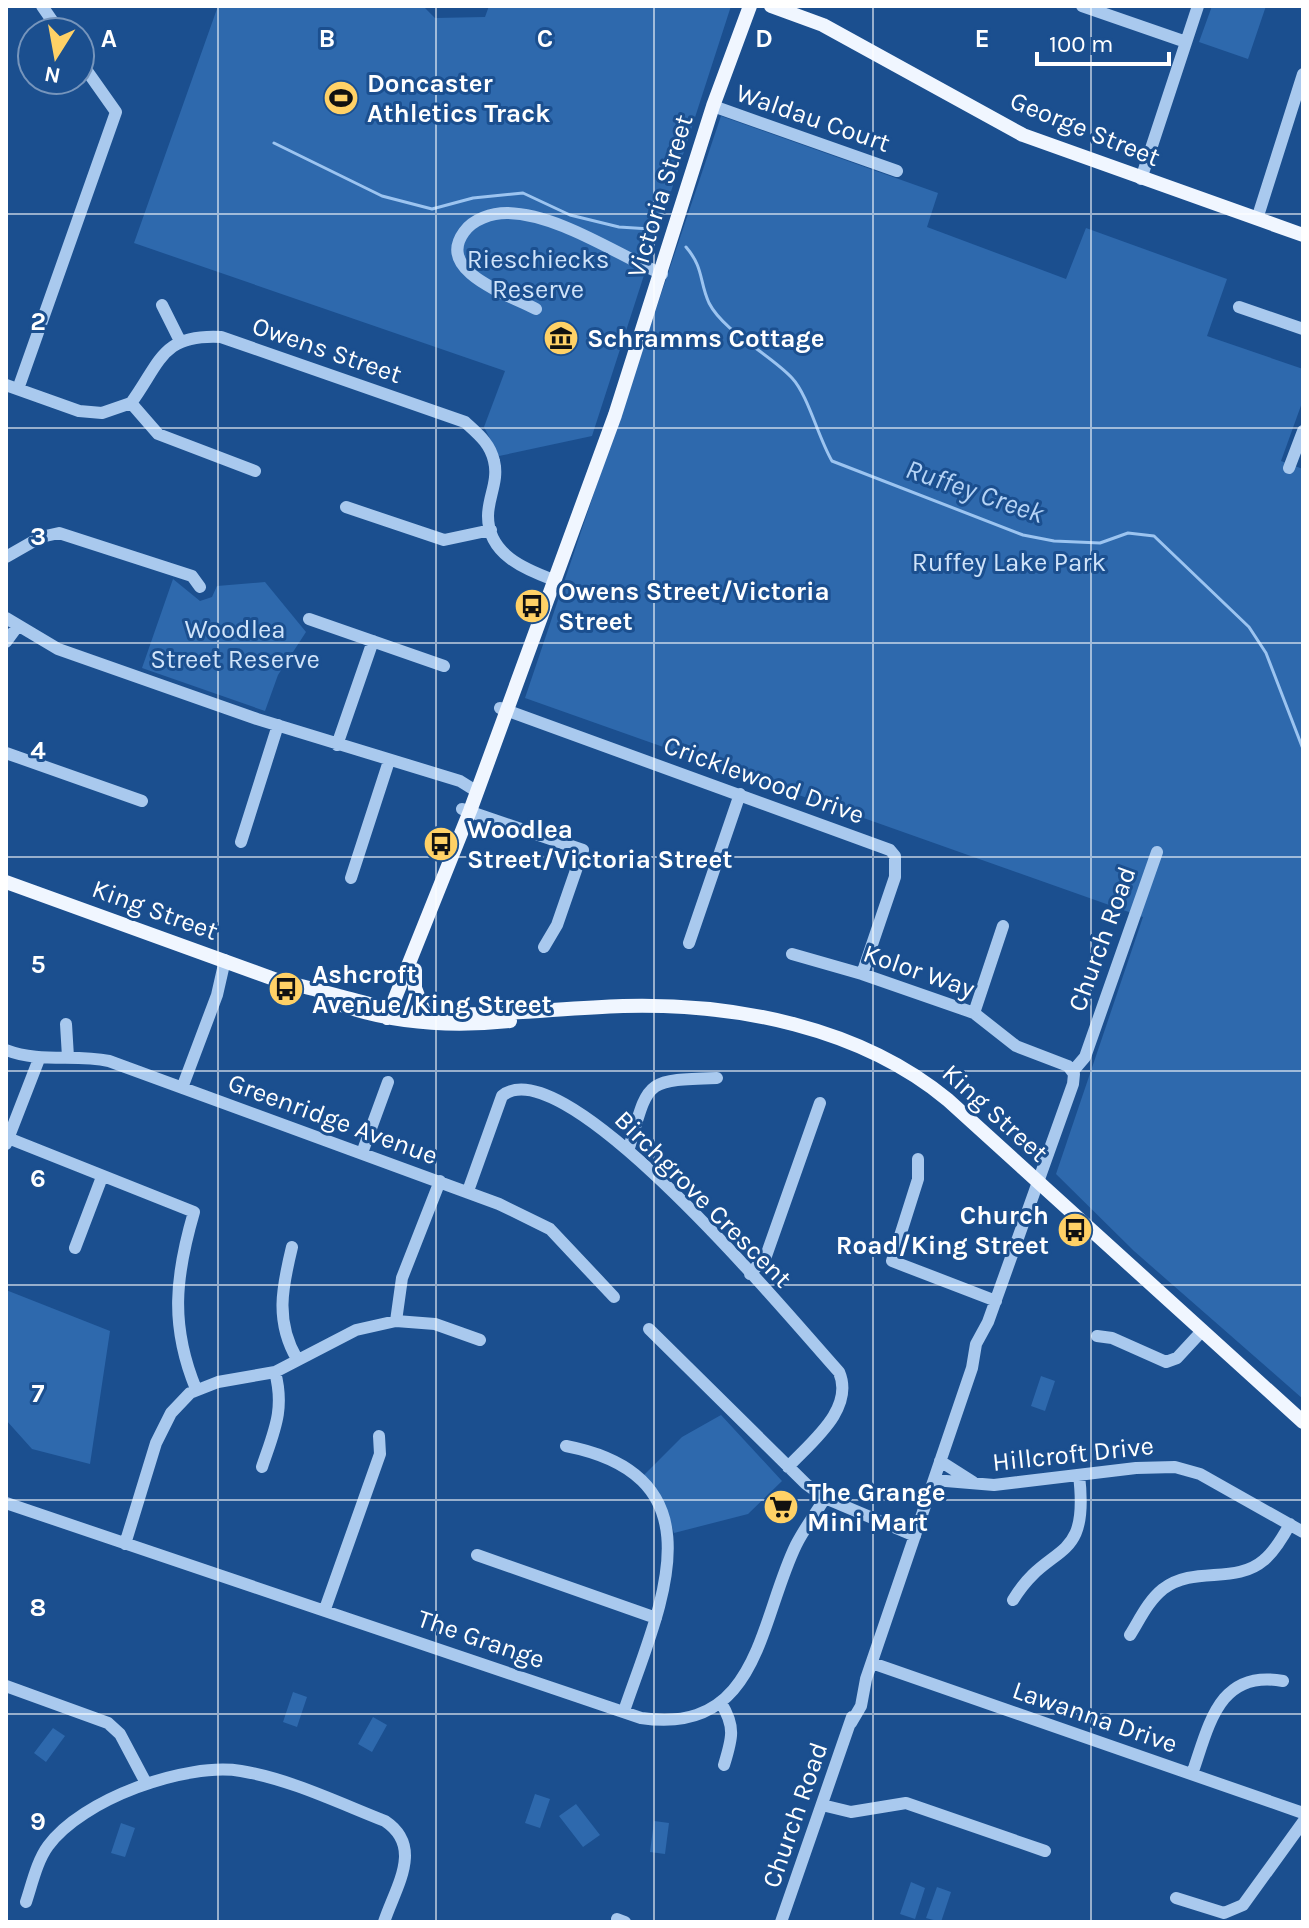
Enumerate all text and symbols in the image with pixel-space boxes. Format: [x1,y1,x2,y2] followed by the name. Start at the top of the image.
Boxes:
[16,16,96,96] north arrow
[1037,16,1169,66] scale bar
[101,23,117,54] text: A
[319,23,335,54] text: B
[537,23,553,54] text: C
[755,23,773,54] text: D
[974,23,990,54] text: E
[1049,30,1114,58] text: 100 m
[42,60,63,89] text: N
[367,68,550,129] place label: Doncaster Athletics Track
[732,77,894,159] street label: Waldau Court
[322,79,360,117] sports icon: Doncaster Athletics Track
[1006,85,1165,173] street label: George Street
[621,111,700,281] street label: Victoria Street
[467,244,609,305] park label: Rieschiecks Reserve
[30,306,46,337] text: 2
[248,310,406,390] street label: Owens Street
[542,319,580,357] museum icon: Schramms Cottage
[587,323,824,354] place label: Schramms Cottage
[901,452,1049,530] water label: Ruffey Creek
[30,521,46,552] text: 3
[912,547,1106,578] park label: Ruffey Lake Park
[558,576,830,637] place label: Owens Street/Victoria Street
[513,587,551,625] bus stop icon: Owens Street/Victoria Street
[150,614,320,675] park label: Woodlea Street Reserve
[659,729,869,831] street label: Cricklewood Drive
[30,735,46,766] text: 4
[467,814,732,875] place label: Woodlea Street/Victoria Street
[422,825,460,863] bus stop icon: Woodlea Street/Victoria Street
[1061,862,1143,1016] street label: Church Road
[88,873,222,947] street label: King Street
[859,937,979,1005] street label: Kolor Way
[30,949,46,980] text: 5
[312,959,552,1020] place label: Ashcroft Avenue/King Street
[267,970,305,1008] bus stop icon: Ashcroft Avenue/King Street
[936,1057,1054,1169] street label: King Street
[224,1067,442,1171] street label: Greenridge Avenue
[608,1104,798,1294] street label: Birchgrove Crescent
[30,1163,46,1194] text: 6
[836,1200,1049,1261] place label: Church Road/King Street
[1056,1211,1094,1249] bus stop icon: Church Road/King Street
[32,1378,45,1409] text: 7
[991,1430,1155,1478] street label: Hillcroft Drive
[807,1477,946,1538] place label: The Grange Mini Mart
[762,1488,800,1526] supermarket icon: The Grange Mini Mart
[30,1592,46,1623] text: 8
[413,1603,549,1675] street label: The Grange
[1009,1674,1181,1760] street label: Lawanna Drive
[756,1738,834,1892] street label: Church Road
[30,1806,46,1837] text: 9

